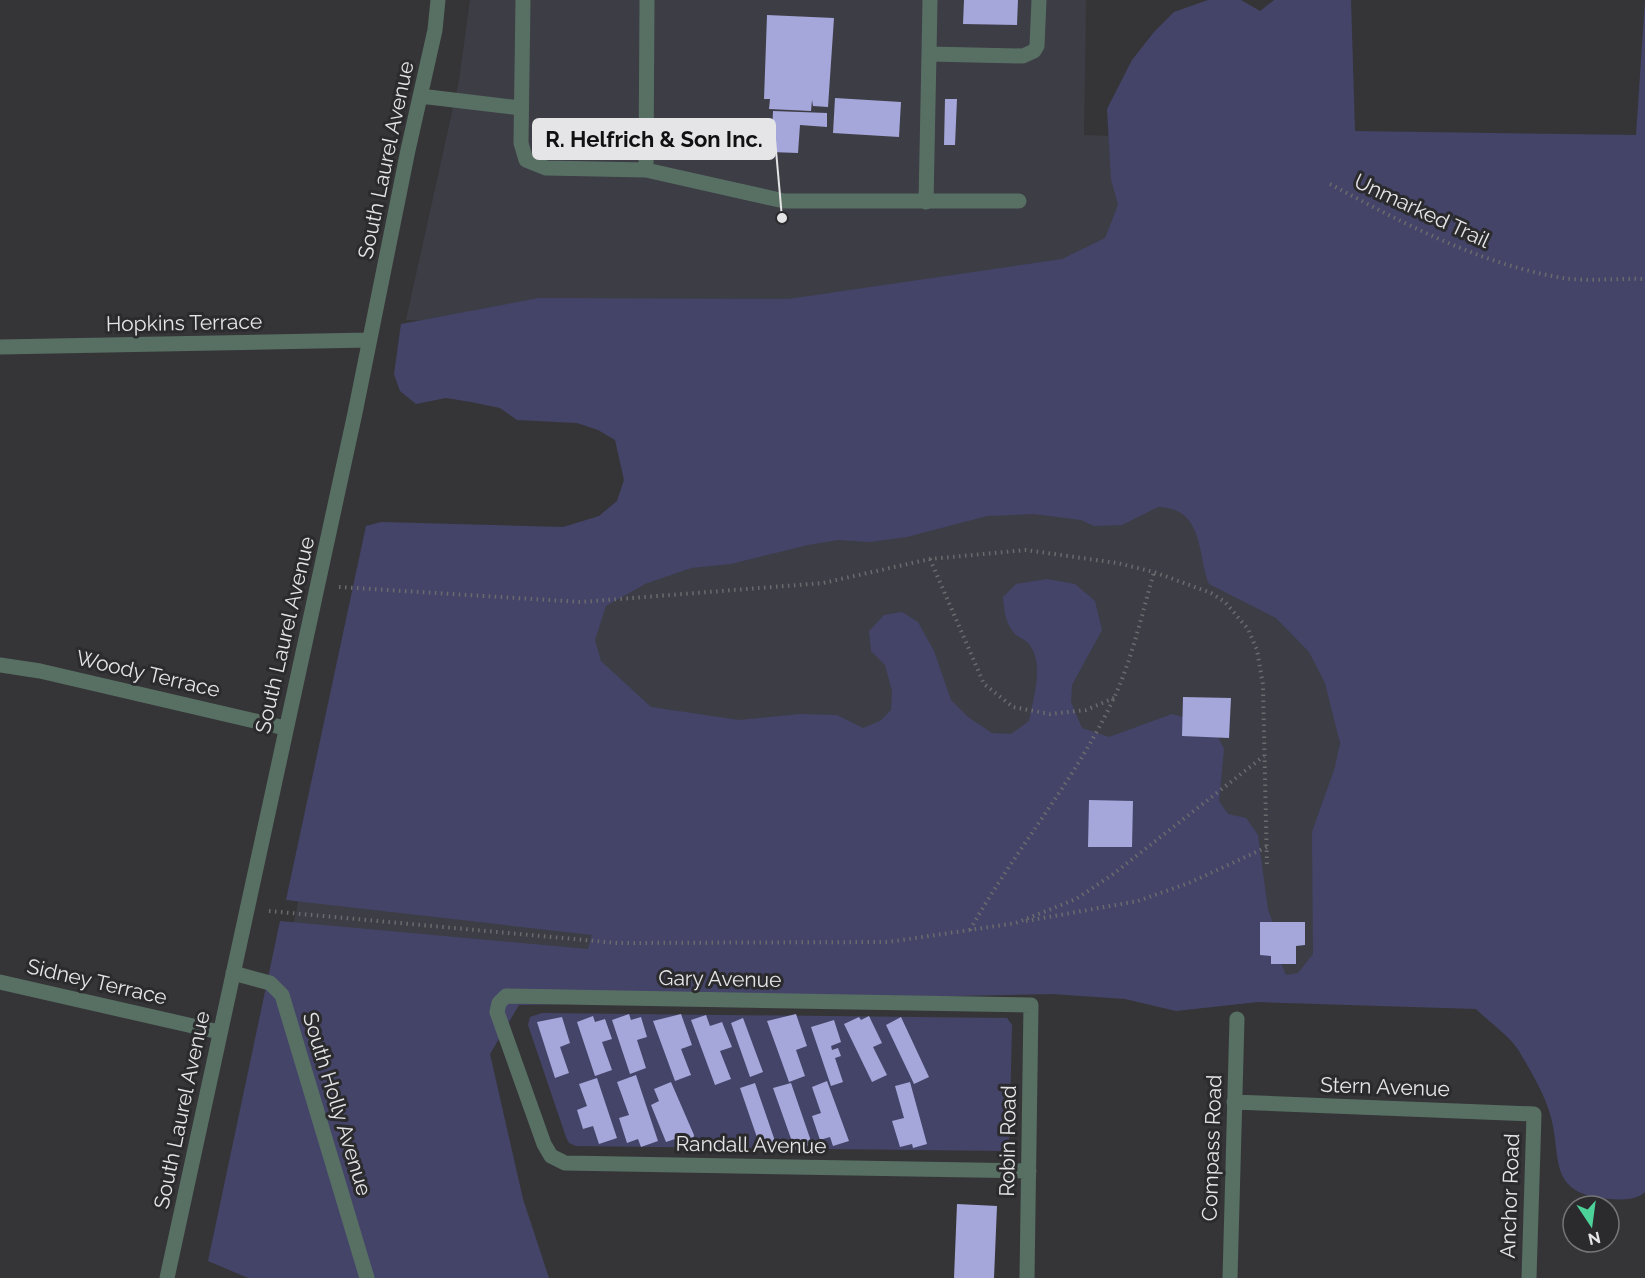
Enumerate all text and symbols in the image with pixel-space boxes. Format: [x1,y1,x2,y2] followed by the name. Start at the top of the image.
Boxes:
[352,59,419,261] street label: South Laurel Avenue
[533,119,775,159] callout: R. Helfrich & Son Inc.
[545,126,763,152] text: R. Helfrich & Son Inc.
[1350,168,1494,253] street label: Unmarked Trail
[106,309,262,336] street label: Hopkins Terrace
[250,534,319,736] street label: South Laurel Avenue
[74,645,222,702] street label: Woody Terrace
[25,953,170,1010] street label: Sidney Terrace
[658,965,782,992] street label: Gary Avenue
[148,1009,215,1211] street label: South Laurel Avenue
[298,1009,377,1199] street label: South Holly Avenue
[1320,1072,1450,1101] street label: Stern Avenue
[1196,1074,1227,1222] street label: Compass Road
[994,1085,1021,1197] street label: Robin Road
[675,1131,827,1158] street label: Randall Avenue
[1495,1133,1524,1259] street label: Anchor Road
[1561,1194,1621,1254] north arrow
[1586,1227,1602,1249] text: N

